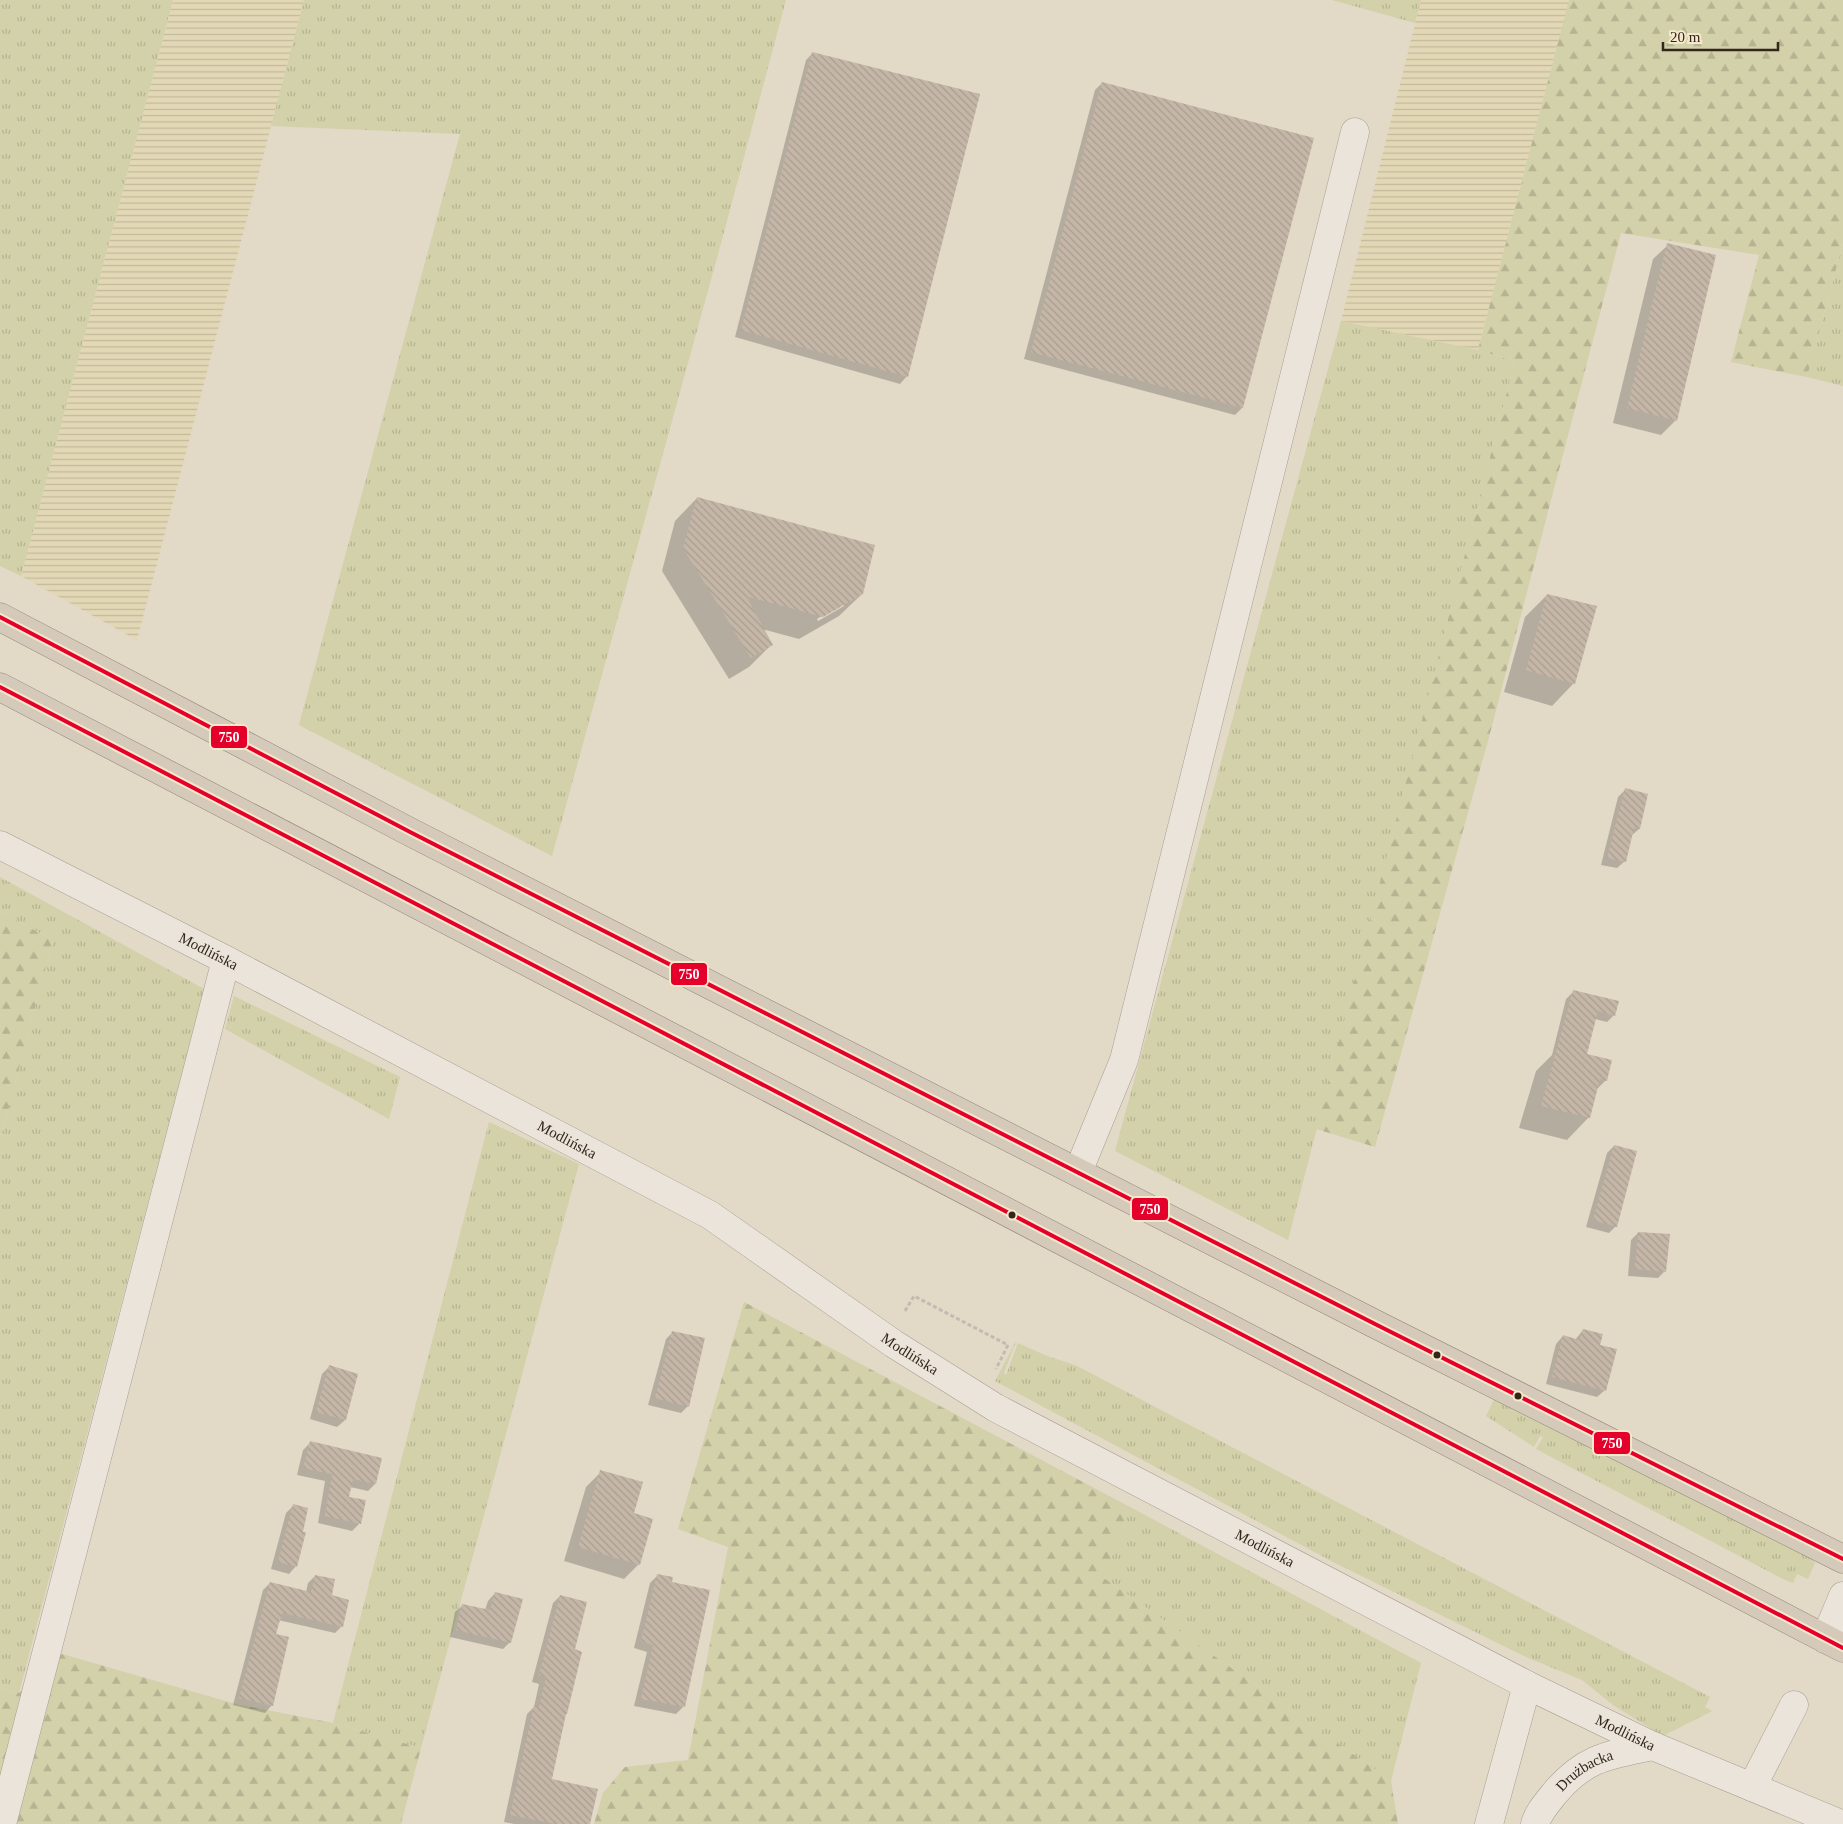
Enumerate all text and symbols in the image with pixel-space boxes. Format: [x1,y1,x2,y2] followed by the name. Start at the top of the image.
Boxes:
[1663,20,1778,52] scale bar
[1670,29,1701,45] text: 20 m
[210,725,248,749] line badge: 750
[219,730,240,745] text: 750
[176,929,241,973] street label: Modlińska
[670,962,708,986] line badge: 750
[679,967,700,982] text: 750
[535,1118,599,1162] street label: Modlińska
[1131,1197,1169,1221] line badge: 750
[1140,1202,1161,1217] text: 750
[1007,1210,1017,1220] unlabelled marker
[878,1330,942,1378] street label: Modlińska
[1432,1350,1442,1360] unlabelled marker
[1513,1391,1523,1401] unlabelled marker
[1593,1431,1631,1455] line badge: 750
[1602,1436,1623,1451] text: 750
[1233,1526,1297,1570] street label: Modlińska
[1593,1711,1658,1754] street label: Modlińska
[1553,1747,1615,1794] street label: Drużbacka

